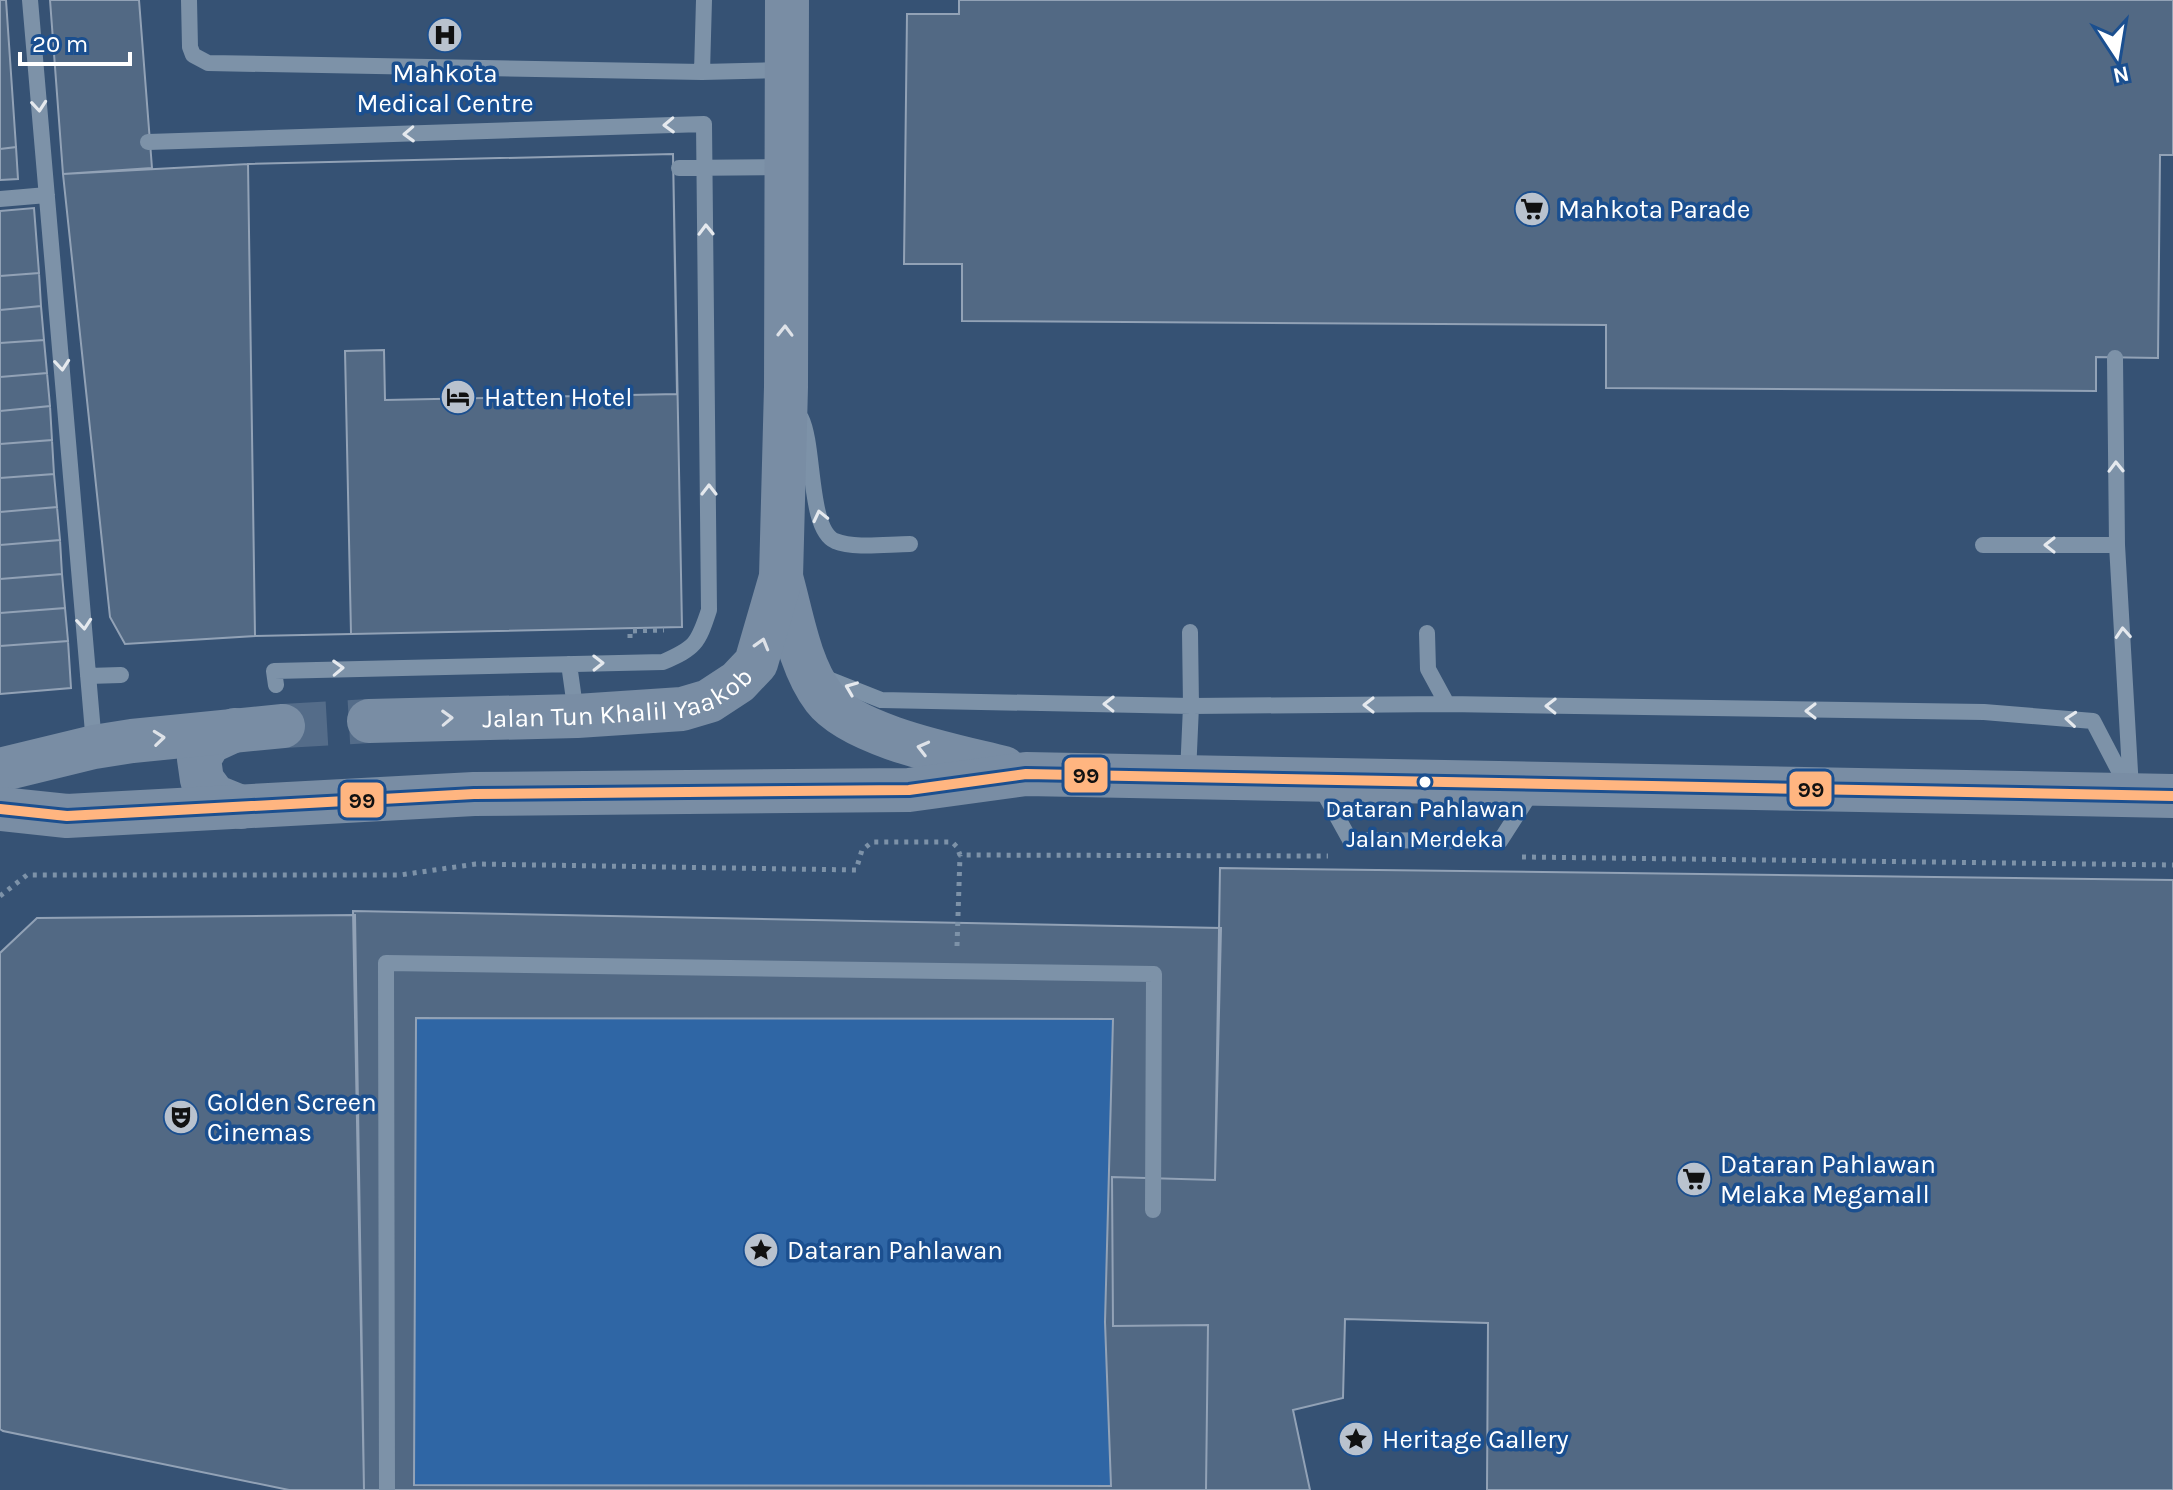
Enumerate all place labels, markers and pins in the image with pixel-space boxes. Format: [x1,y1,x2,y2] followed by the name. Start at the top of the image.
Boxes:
[426,16,464,54] hospital icon: Mahkota Medical Centre
[356,58,534,119] place label: Mahkota Medical Centre
[1513,190,1551,228] supermarket icon: Mahkota Parade
[1558,194,1750,225] place label: Mahkota Parade
[439,378,477,416] hotel icon: Hatten Hotel
[484,382,632,413] place label: Hatten Hotel
[1417,774,1433,790] marker: Dataran Pahlawan Jalan Merdeka
[1325,795,1525,853] place label: Dataran Pahlawan Jalan Merdeka
[207,1087,377,1148] place label: Golden Screen Cinemas
[162,1098,200,1136] theatre icon: Golden Screen Cinemas
[1720,1149,1936,1210] place label: Dataran Pahlawan Melaka Megamall
[1675,1160,1713,1198] supermarket icon: Dataran Pahlawan Melaka Megamall
[742,1231,780,1269] place icon: Dataran Pahlawan
[787,1235,1003,1266] place label: Dataran Pahlawan
[1337,1420,1375,1458] place icon: Heritage Gallery
[1382,1424,1569,1455] place label: Heritage Gallery

